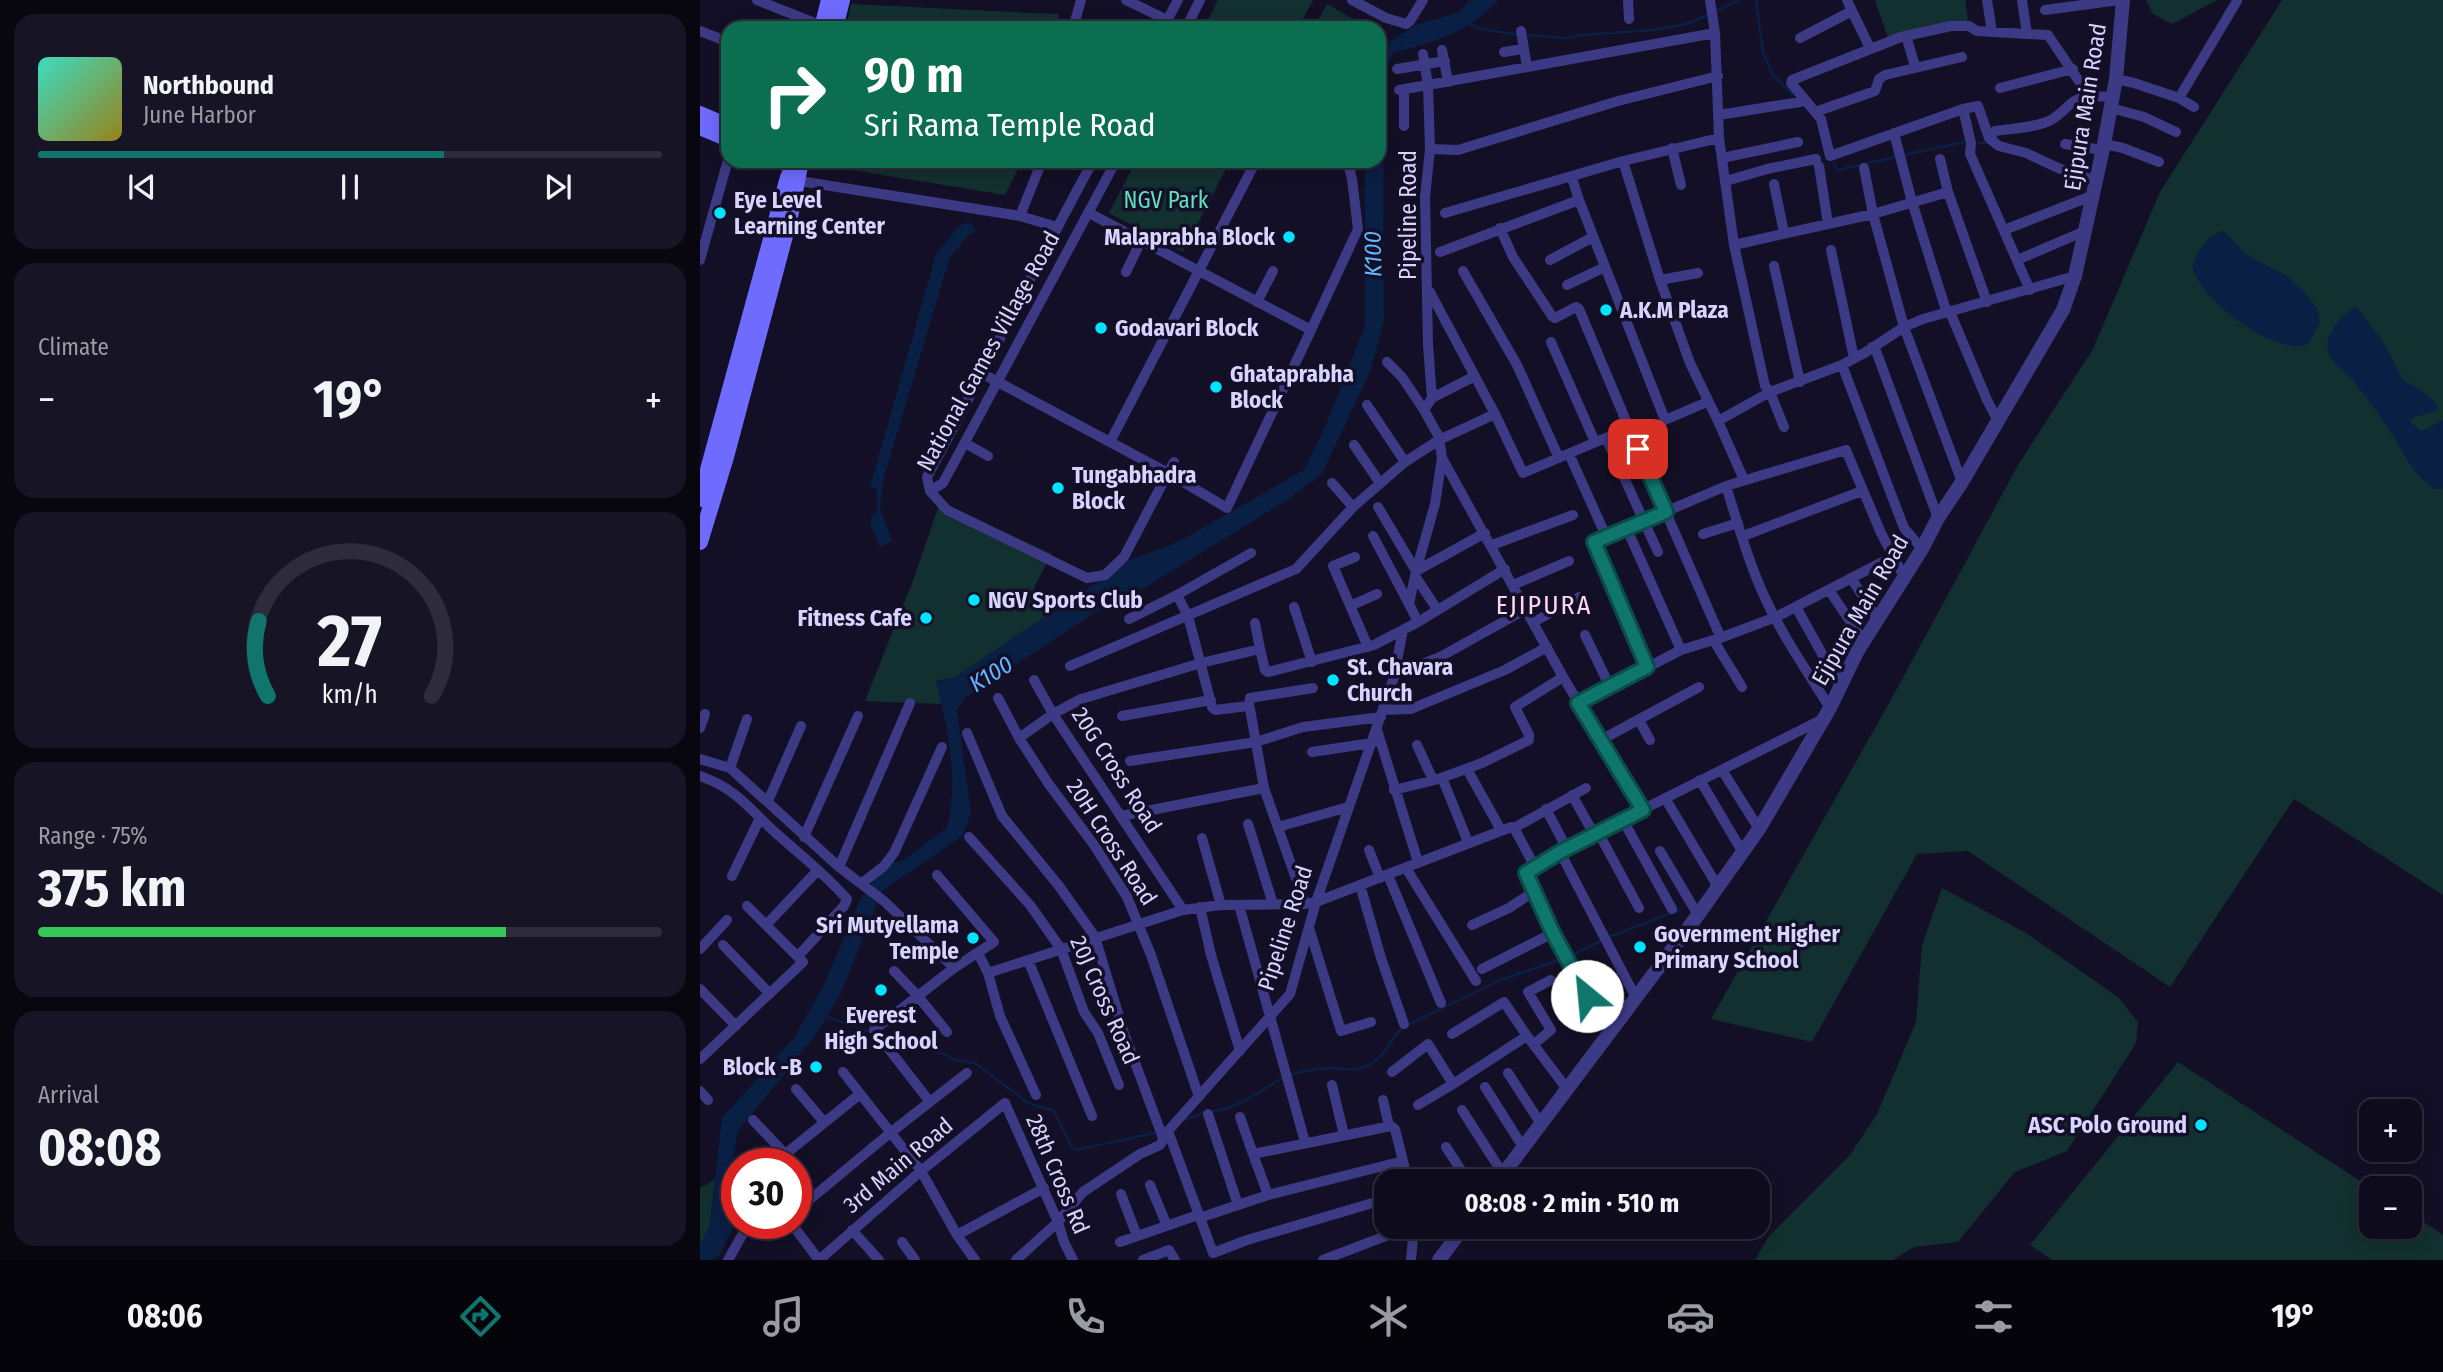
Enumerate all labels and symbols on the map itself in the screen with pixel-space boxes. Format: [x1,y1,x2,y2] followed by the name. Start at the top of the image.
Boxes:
[2058,21,2112,193] street label: Ejipura Main Road
[1394,150,1422,280] street label: Pipeline Road
[734,186,885,240] place label: Eye Level Learning Center
[1123,186,1209,214] park label: NGV Park
[712,205,728,221] marker: Eye Level Learning Center
[1104,223,1275,251] place label: Malaprabha Block
[910,226,1066,476] street label: National Games Village Road
[1281,229,1297,245] marker: Malaprabha Block
[1359,231,1387,277] water label: K100
[1619,296,1729,324] place label: A.K.M Plaza
[1598,302,1614,318] marker: A.K.M Plaza
[1115,314,1259,342] place label: Godavari Block
[1093,320,1109,336] marker: Godavari Block
[1230,360,1354,414] place label: Ghataprabha Block
[1208,379,1224,395] marker: Ghataprabha Block
[1608,419,1668,479] pin
[1072,461,1196,515] place label: Tungabhadra Block
[1050,480,1066,496] marker: Tungabhadra Block
[1806,530,1914,690] street label: Ejipura Main Road
[988,586,1143,614] place label: NGV Sports Club
[1496,590,1592,621] district label: EJIPURA
[966,592,982,608] marker: NGV Sports Club
[798,604,912,632] place label: Fitness Cafe
[918,610,934,626] marker: Fitness Cafe
[964,650,1018,698] water label: K100
[1347,653,1453,707] place label: St. Chavara Church
[1325,672,1341,688] marker: St. Chavara Church
[1066,702,1168,838] street label: 20G Cross Road
[1061,774,1163,910] street label: 20H Cross Road
[1252,862,1318,994] street label: Pipeline Road
[816,911,959,965] place label: Sri Mutyellama Temple
[1654,920,1841,974] place label: Government Higher Primary School
[965,930,981,946] marker: Sri Mutyellama Temple
[1064,932,1146,1068] street label: 20J Cross Road
[1632,939,1648,955] marker: Government Higher Primary School
[1550,959,1624,1033] position arrow
[873,982,889,998] marker: Everest High School
[825,1001,938,1055] place label: Everest High School
[723,1053,802,1081] place label: Block -B
[808,1059,824,1075] marker: Block -B
[1020,1110,1096,1238] street label: 28th Cross Rd
[838,1111,958,1219] street label: 3rd Main Road
[2027,1111,2187,1139] place label: ASC Polo Ground
[2193,1117,2209,1133] marker: ASC Polo Ground
[721,1148,812,1239] speed limit sign: 30

